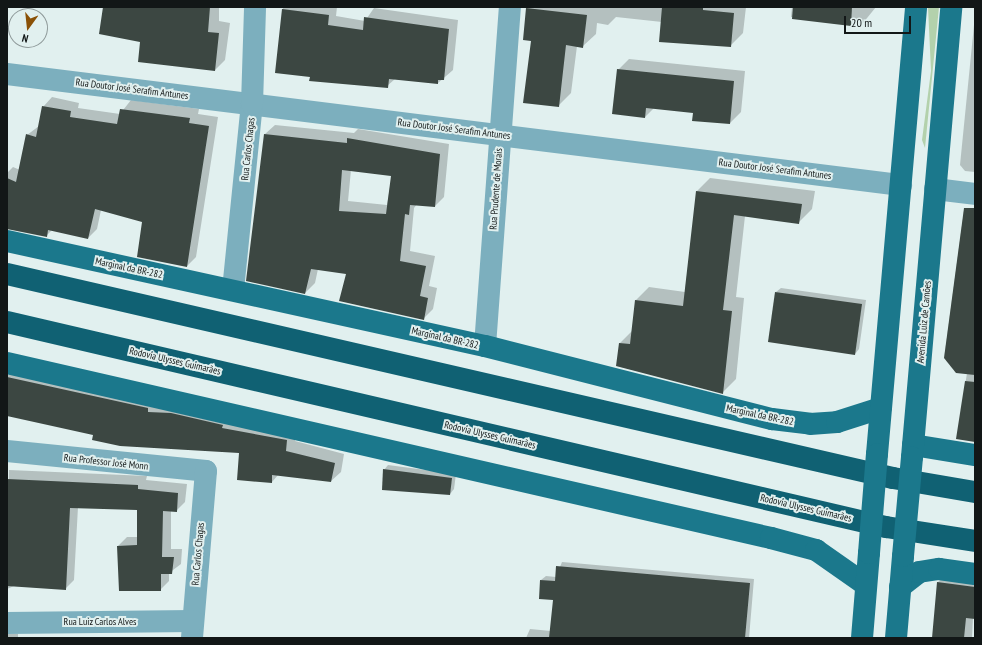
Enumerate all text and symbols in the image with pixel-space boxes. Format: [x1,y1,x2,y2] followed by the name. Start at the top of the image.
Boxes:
[8,8,48,48] north arrow
[846,8,913,34] scale bar
[851,15,872,30] text: 20 m
[20,31,30,46] text: N
[75,76,189,102] street label: Rua Doutor José Serafim Antunes
[397,116,511,142] street label: Rua Doutor José Serafim Antunes
[239,117,257,181] street label: Rua Carlos Chagas
[487,148,505,230] street label: Rua Prudente de Morais
[718,156,832,182] street label: Rua Doutor José Serafim Antunes
[94,255,164,281] street label: Marginal da BR-282
[914,280,934,364] street label: Avenida Luiz de Camões
[410,324,480,352] street label: Marginal da BR-282
[128,345,222,377] street label: Rodovia Ulysses Guimarães
[725,402,795,428] street label: Marginal da BR-282
[443,419,537,451] street label: Rodovia Ulysses Guimarães
[63,452,149,472] street label: Rua Professor José Monn
[759,492,853,524] street label: Rodovia Ulysses Guimarães
[189,522,207,586] street label: Rua Carlos Chagas
[63,616,137,628] street label: Rua Luiz Carlos Alves

